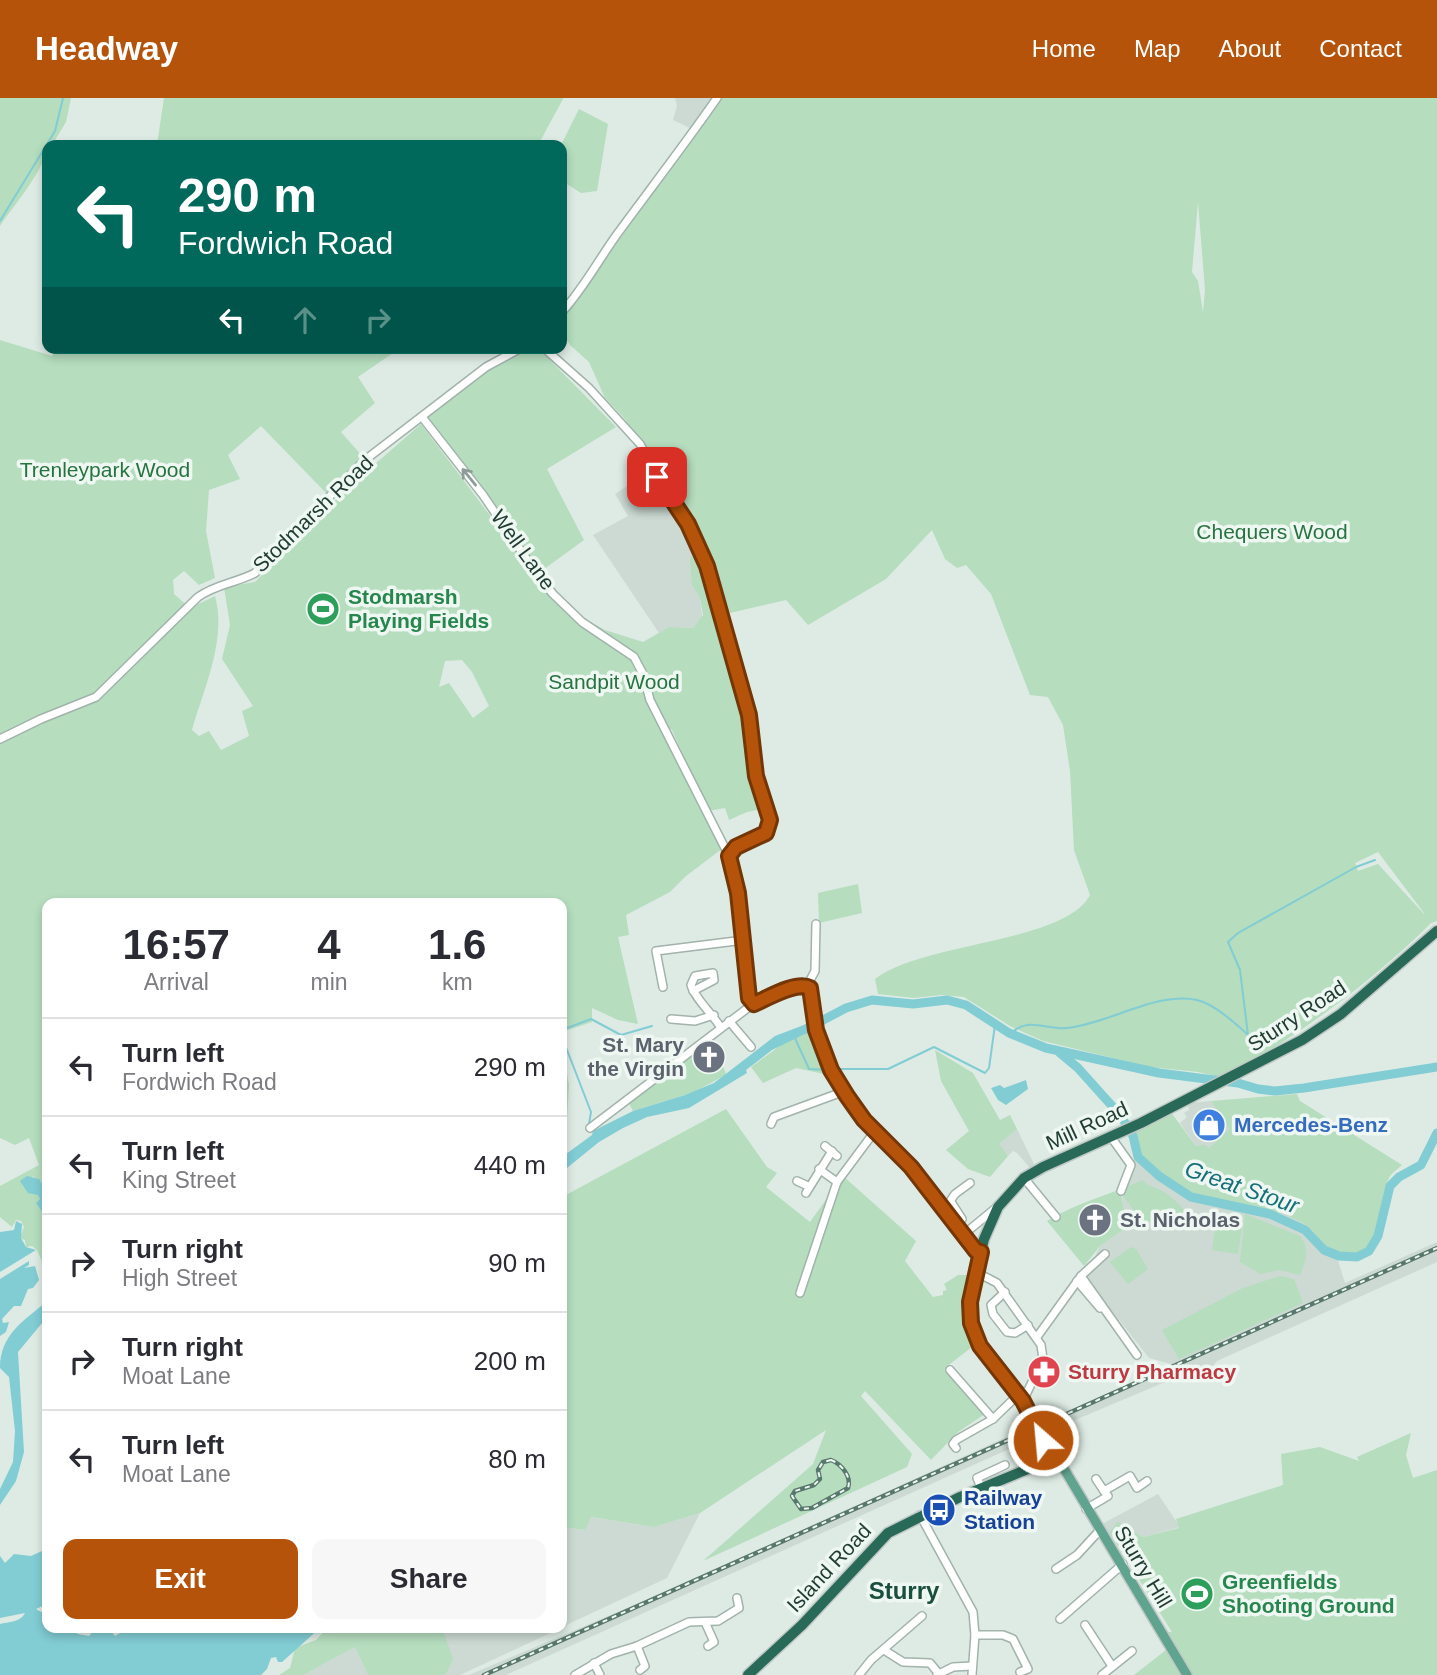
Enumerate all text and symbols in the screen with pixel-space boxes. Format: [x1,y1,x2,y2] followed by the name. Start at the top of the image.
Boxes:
[35,30,178,67] text: Headway
[1032,35,1096,62] text: Home
[1134,35,1181,62] text: Map
[1219,35,1281,62] text: About
[1319,35,1402,62] text: Contact
[63,168,154,259] icon: left
[178,168,317,222] text: 290 m
[178,225,393,261] text: Fordwich Road
[213,301,251,339] icon: left
[286,301,324,339] icon: ahead
[359,301,397,339] icon: right
[627,447,687,507] pin
[248,451,377,577] street label: Stodmarsh Road
[20,458,190,481] park label: Trenleypark Wood
[638,458,676,496] icon: arrive
[461,468,477,486] one-way arrow
[487,505,560,594] street label: Well Lane
[1196,520,1348,543] park label: Chequers Wood
[348,585,489,632] place label: Stodmarsh Playing Fields
[304,590,342,628] sports icon: Stodmarsh Playing Fields
[548,670,680,693] park label: Sandpit Wood
[123,921,230,968] text: 16:57
[317,921,341,968] text: 4
[428,921,486,968] text: 1.6
[144,969,209,995] text: Arrival
[310,969,348,995] text: min
[442,969,473,995] text: km
[1243,975,1350,1056] street label: Sturry Road
[588,1033,684,1080] place label: St. Mary the Virgin
[122,1038,224,1068] text: Turn left
[690,1038,728,1076] church icon: St. Mary the Virgin
[63,1048,101,1086] icon: left
[474,1052,546,1082] text: 290 m
[122,1069,277,1095] text: Fordwich Road
[1042,1097,1131,1154] street label: Mill Road
[1190,1106,1228,1144] shop icon: Mercedes-Benz
[1234,1113,1388,1136] place label: Mercedes-Benz
[122,1136,224,1166] text: Turn left
[63,1146,101,1184] icon: left
[474,1150,546,1180] text: 440 m
[1182,1155,1304,1219] water label: Great Stour
[122,1167,236,1193] text: King Street
[1076,1201,1114,1239] church icon: St. Nicholas
[1120,1208,1240,1231] place label: St. Nicholas
[122,1234,243,1264] text: Turn right
[63,1244,101,1282] icon: right
[488,1248,546,1278] text: 90 m
[122,1265,237,1291] text: High Street
[122,1332,243,1362] text: Turn right
[63,1342,101,1380] icon: right
[474,1346,546,1376] text: 200 m
[1025,1353,1063,1391] pharmacy icon: Sturry Pharmacy
[1068,1360,1236,1383] place label: Sturry Pharmacy
[122,1363,231,1389] text: Moat Lane
[1006,1403,1080,1477] position arrow
[122,1430,224,1460] text: Turn left
[63,1440,101,1478] icon: left
[488,1444,546,1474] text: 80 m
[122,1461,231,1487] text: Moat Lane
[964,1486,1043,1533] place label: Railway Station
[920,1491,958,1529] bus stop icon: Railway Station
[782,1519,875,1616] street label: Island Road
[1110,1522,1177,1612] street label: Sturry Hill
[63,1539,298,1619] button: Exit
[312,1539,546,1619] button: Share
[1222,1570,1395,1617] place label: Greenfields Shooting Ground
[1178,1575,1216,1613] sports icon: Greenfields Shooting Ground
[869,1577,940,1604] district label: Sturry

